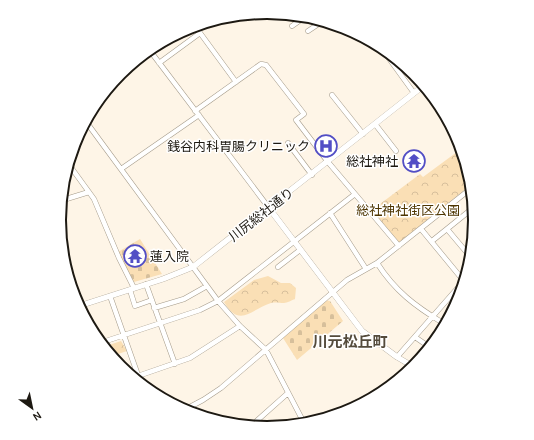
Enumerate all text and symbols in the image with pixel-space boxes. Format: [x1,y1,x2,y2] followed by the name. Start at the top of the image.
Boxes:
[313,133,339,159] hospital icon: 銭谷内科胃腸クリニック
[167,139,310,154] place label: 銭谷内科胃腸クリニック
[401,148,427,174] temple icon: 総社神社
[346,154,398,169] place label: 総社神社
[226,184,297,244] street label: 川尻総社通り
[356,203,460,218] park label: 総社神社街区公園
[122,243,148,269] temple icon: 蓮入院
[150,249,189,264] place label: 蓮入院
[312,333,388,351] district label: 川元松丘町
[12,388,52,428] north arrow
[30,408,44,424] text: N

